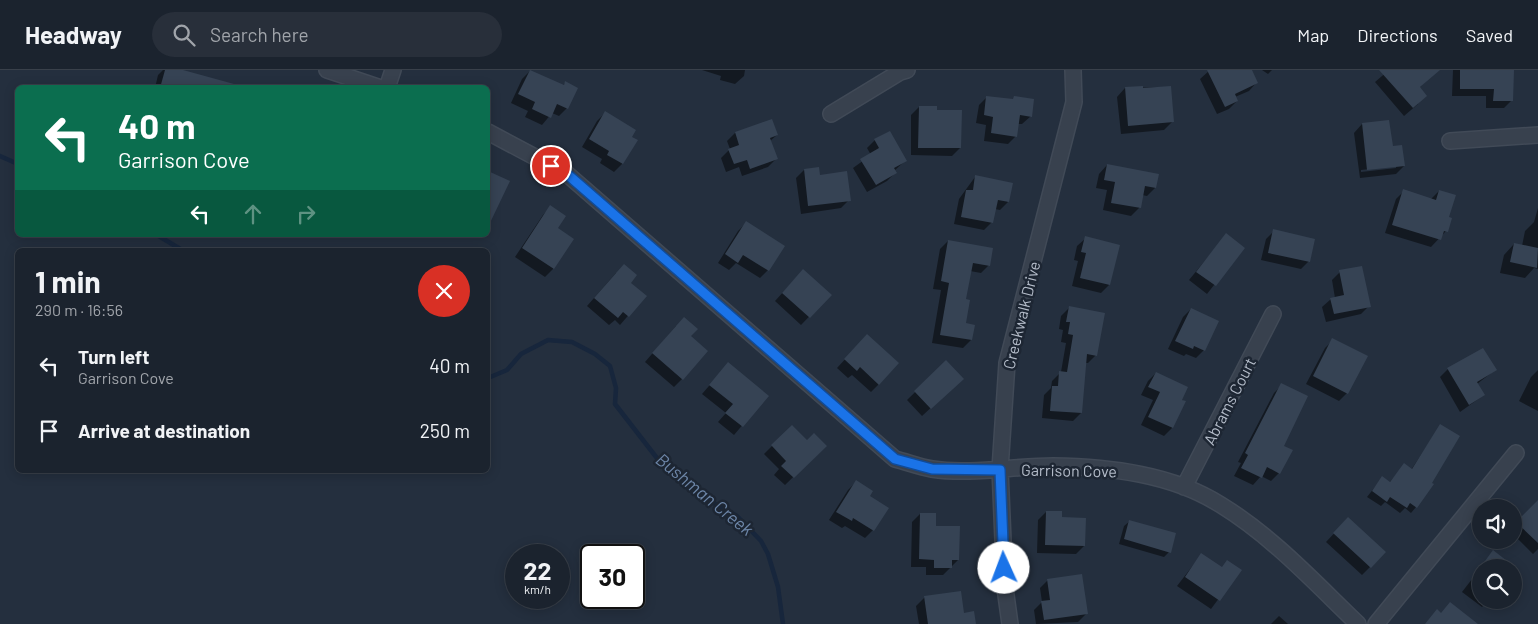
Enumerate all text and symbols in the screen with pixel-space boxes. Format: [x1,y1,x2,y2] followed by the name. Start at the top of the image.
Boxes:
[152,12,502,57] search box
[25,20,122,49] text: Headway
[170,21,198,49] icon: search
[210,23,309,46] text: Search here
[1297,24,1329,46] text: Map
[1357,24,1438,46] text: Directions
[1466,24,1513,46] text: Saved
[118,104,195,146] text: 40 m
[35,105,100,170] icon: left
[530,145,572,187] pin
[118,146,250,172] text: Garrison Cove
[537,152,565,180] icon: arrive
[186,200,214,228] icon: left
[239,200,267,228] icon: ahead
[292,200,320,228] icon: right
[998,259,1044,371] street label: Creekwalk Drive
[35,263,101,299] text: 1 min
[418,265,470,317] button: close
[35,300,123,319] text: 290 m · 16:56
[78,345,149,368] text: Turn left
[35,352,63,380] icon: left
[429,354,470,377] text: 40 m
[1199,354,1259,448] street label: Abrams Court
[78,368,174,387] text: Garrison Cove
[35,417,63,445] icon: arrive
[78,419,250,442] text: Arrive at destination
[420,419,470,442] text: 250 m
[652,448,758,540] water label: Bushman Creek
[1021,460,1117,480] street label: Garrison Cove
[1472,499,1522,609] map controls
[1472,499,1522,549] button: sound
[977,541,1029,593] position arrow
[580,544,645,609] speed limit sign: 30
[523,555,552,585] text: 22
[1472,559,1522,609] button: search
[524,582,551,596] text: km/h

